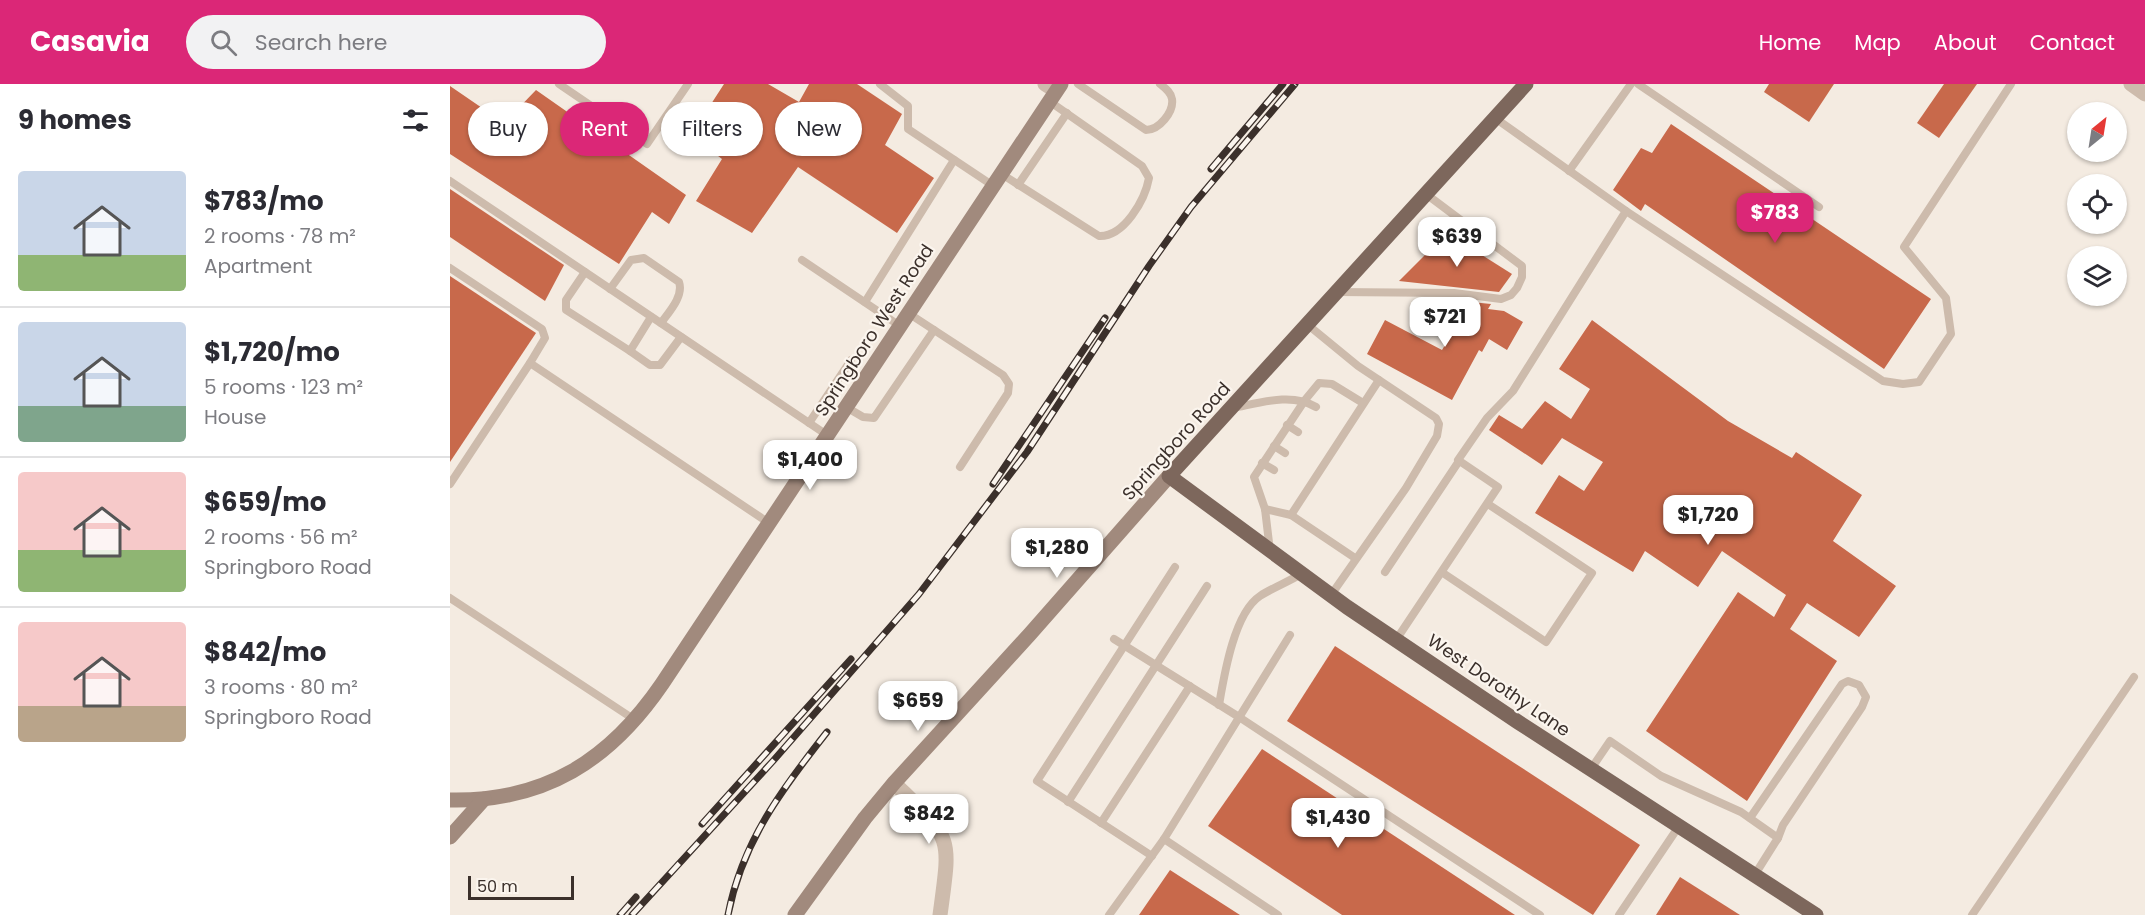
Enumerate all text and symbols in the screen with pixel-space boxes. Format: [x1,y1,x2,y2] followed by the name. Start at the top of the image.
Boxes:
[186,15,606,69] search box
[30,22,150,61] text: Casavia
[207,26,240,59] icon: search
[255,27,387,58] text: Search here
[1759,28,1821,57] text: Home
[1854,28,1901,57] text: Map
[1934,28,1997,57] text: About
[2030,28,2115,57] text: Contact
[18,102,132,138] text: 9 homes
[468,102,548,156] chip: Buy
[560,102,649,156] chip: Rent
[661,102,763,156] chip: Filters
[775,102,862,156] chip: New
[2067,102,2127,162] north arrow
[2067,102,2127,306] map controls
[399,104,432,137] icon: filters
[2067,174,2127,234] button: locate
[204,183,323,219] text: $783/mo
[1739,193,1811,244] pin: $783
[66,195,138,267] icon: home
[1751,198,1799,226] text: $783
[1421,217,1493,268] pin: $639
[204,222,356,250] text: 2 rooms · 78 m²
[1432,222,1482,250] text: $639
[809,239,939,421] street label: Springboro West Road
[2067,246,2127,306] button: layers
[204,252,312,280] text: Apartment
[1409,297,1481,348] pin: $721
[1424,302,1466,330] text: $721
[204,334,340,370] text: $1,720/mo
[66,346,138,418] icon: home
[204,373,363,401] text: 5 rooms · 123 m²
[1116,376,1236,506] street label: Springboro Road
[204,403,266,431] text: House
[761,440,859,491] pin: $1,400
[777,445,843,473] text: $1,400
[204,484,326,520] text: $659/mo
[1659,495,1757,546] pin: $1,720
[66,496,138,568] icon: home
[1677,500,1739,528] text: $1,720
[204,523,358,551] text: 2 rooms · 56 m²
[1008,528,1106,579] pin: $1,280
[1025,533,1089,561] text: $1,280
[204,553,372,581] text: Springboro Road
[1423,628,1575,742] street label: West Dorothy Lane
[204,634,326,670] text: $842/mo
[66,646,138,718] icon: home
[204,673,358,701] text: 3 rooms · 80 m²
[882,681,954,732] pin: $659
[892,686,944,714] text: $659
[204,703,372,731] text: Springboro Road
[893,794,965,845] pin: $842
[1289,798,1387,849] pin: $1,430
[903,799,955,827] text: $842
[1305,803,1371,831] text: $1,430
[468,873,574,900] scale bar
[477,875,518,898] text: 50 m

